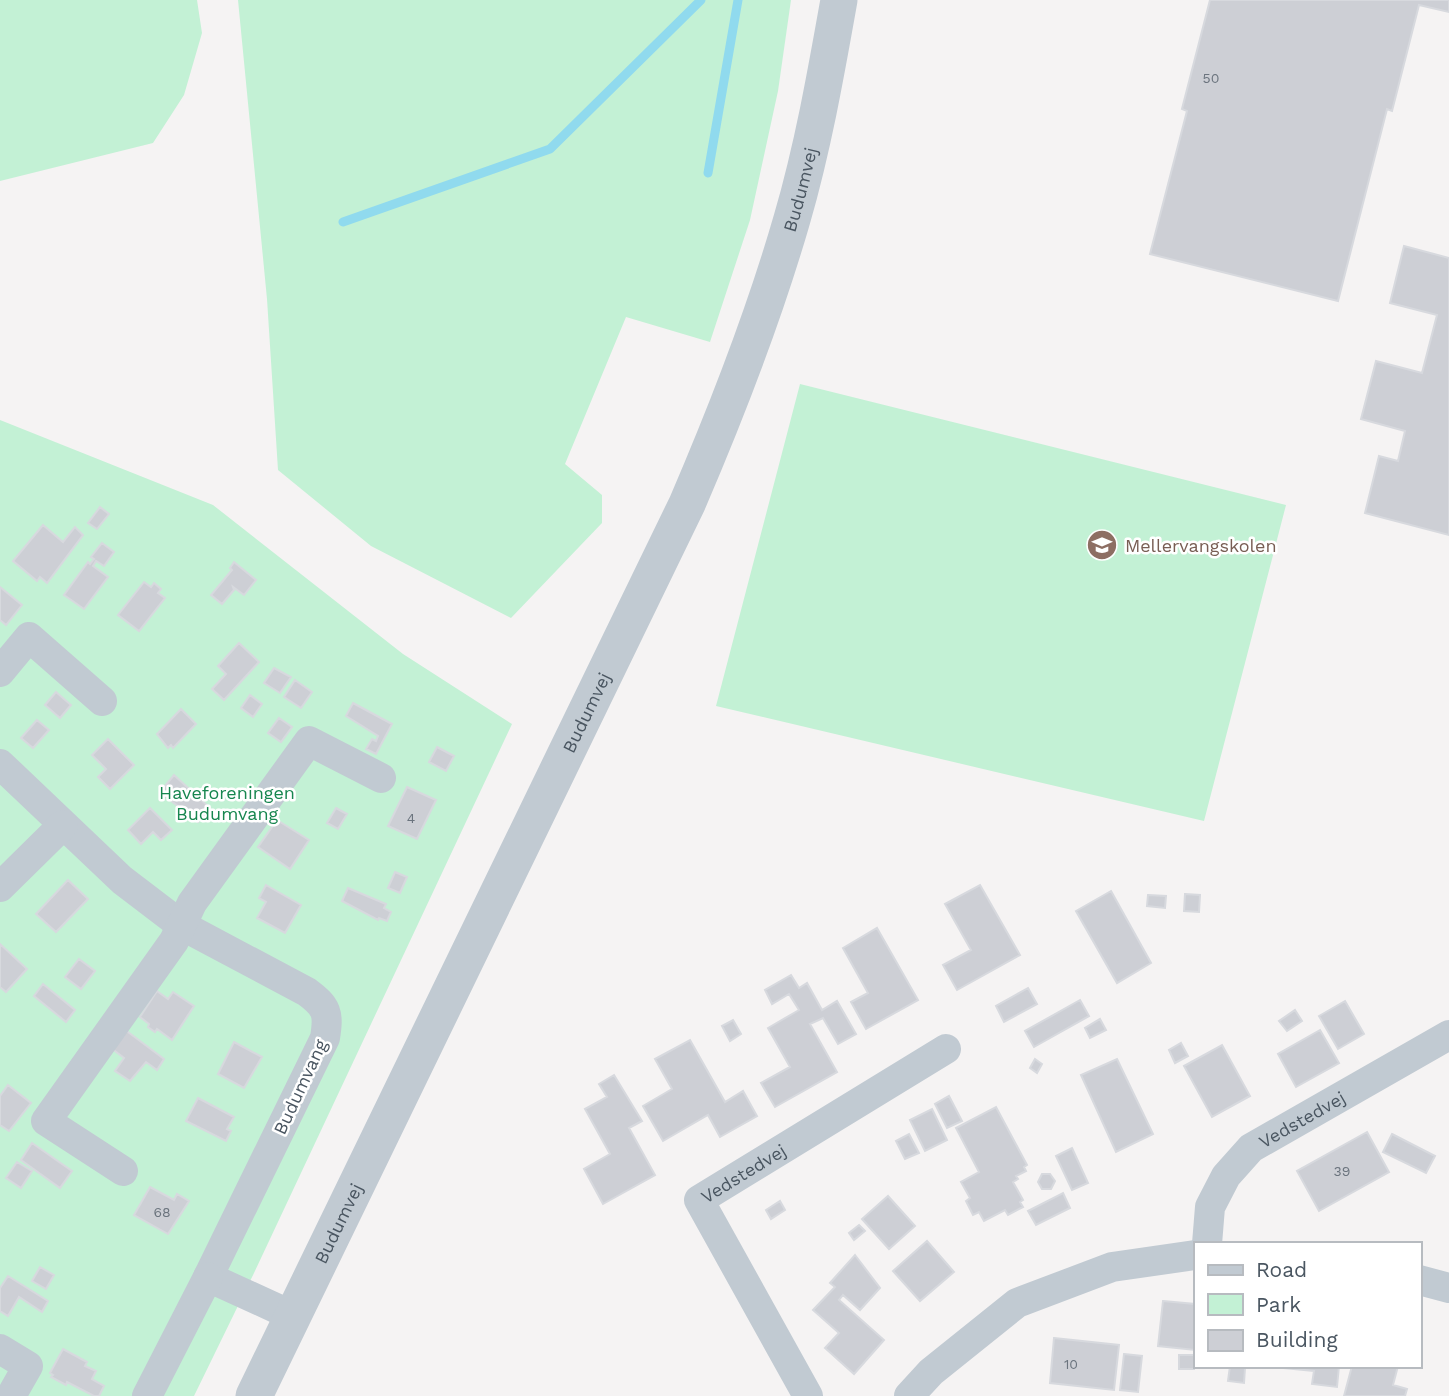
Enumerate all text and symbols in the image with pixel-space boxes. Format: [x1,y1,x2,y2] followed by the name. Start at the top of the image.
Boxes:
[1203,70,1219,86] house number: 50
[778,145,821,234] street label: Budumvej
[1085,528,1119,562] school or university icon: Mellervangskolen
[1125,535,1277,556] place label: Mellervangskolen
[557,669,614,756] street label: Budumvej
[159,782,295,824] park label: Haveforeningen Budumvang
[407,810,415,826] house number: 4
[269,1036,331,1138] street label: Budumvang
[1255,1086,1349,1152] street label: Vedstedvej
[697,1139,789,1207] street label: Vedstedvej
[1334,1163,1350,1179] house number: 39
[309,1180,366,1267] street label: Budumvej
[153,1204,171,1220] house number: 68
[1194,1242,1421,1368] legend
[1256,1257,1307,1282] text: Road
[1256,1292,1301,1317] text: Park
[1256,1327,1338,1352] text: Building
[1064,1356,1078,1372] house number: 10

